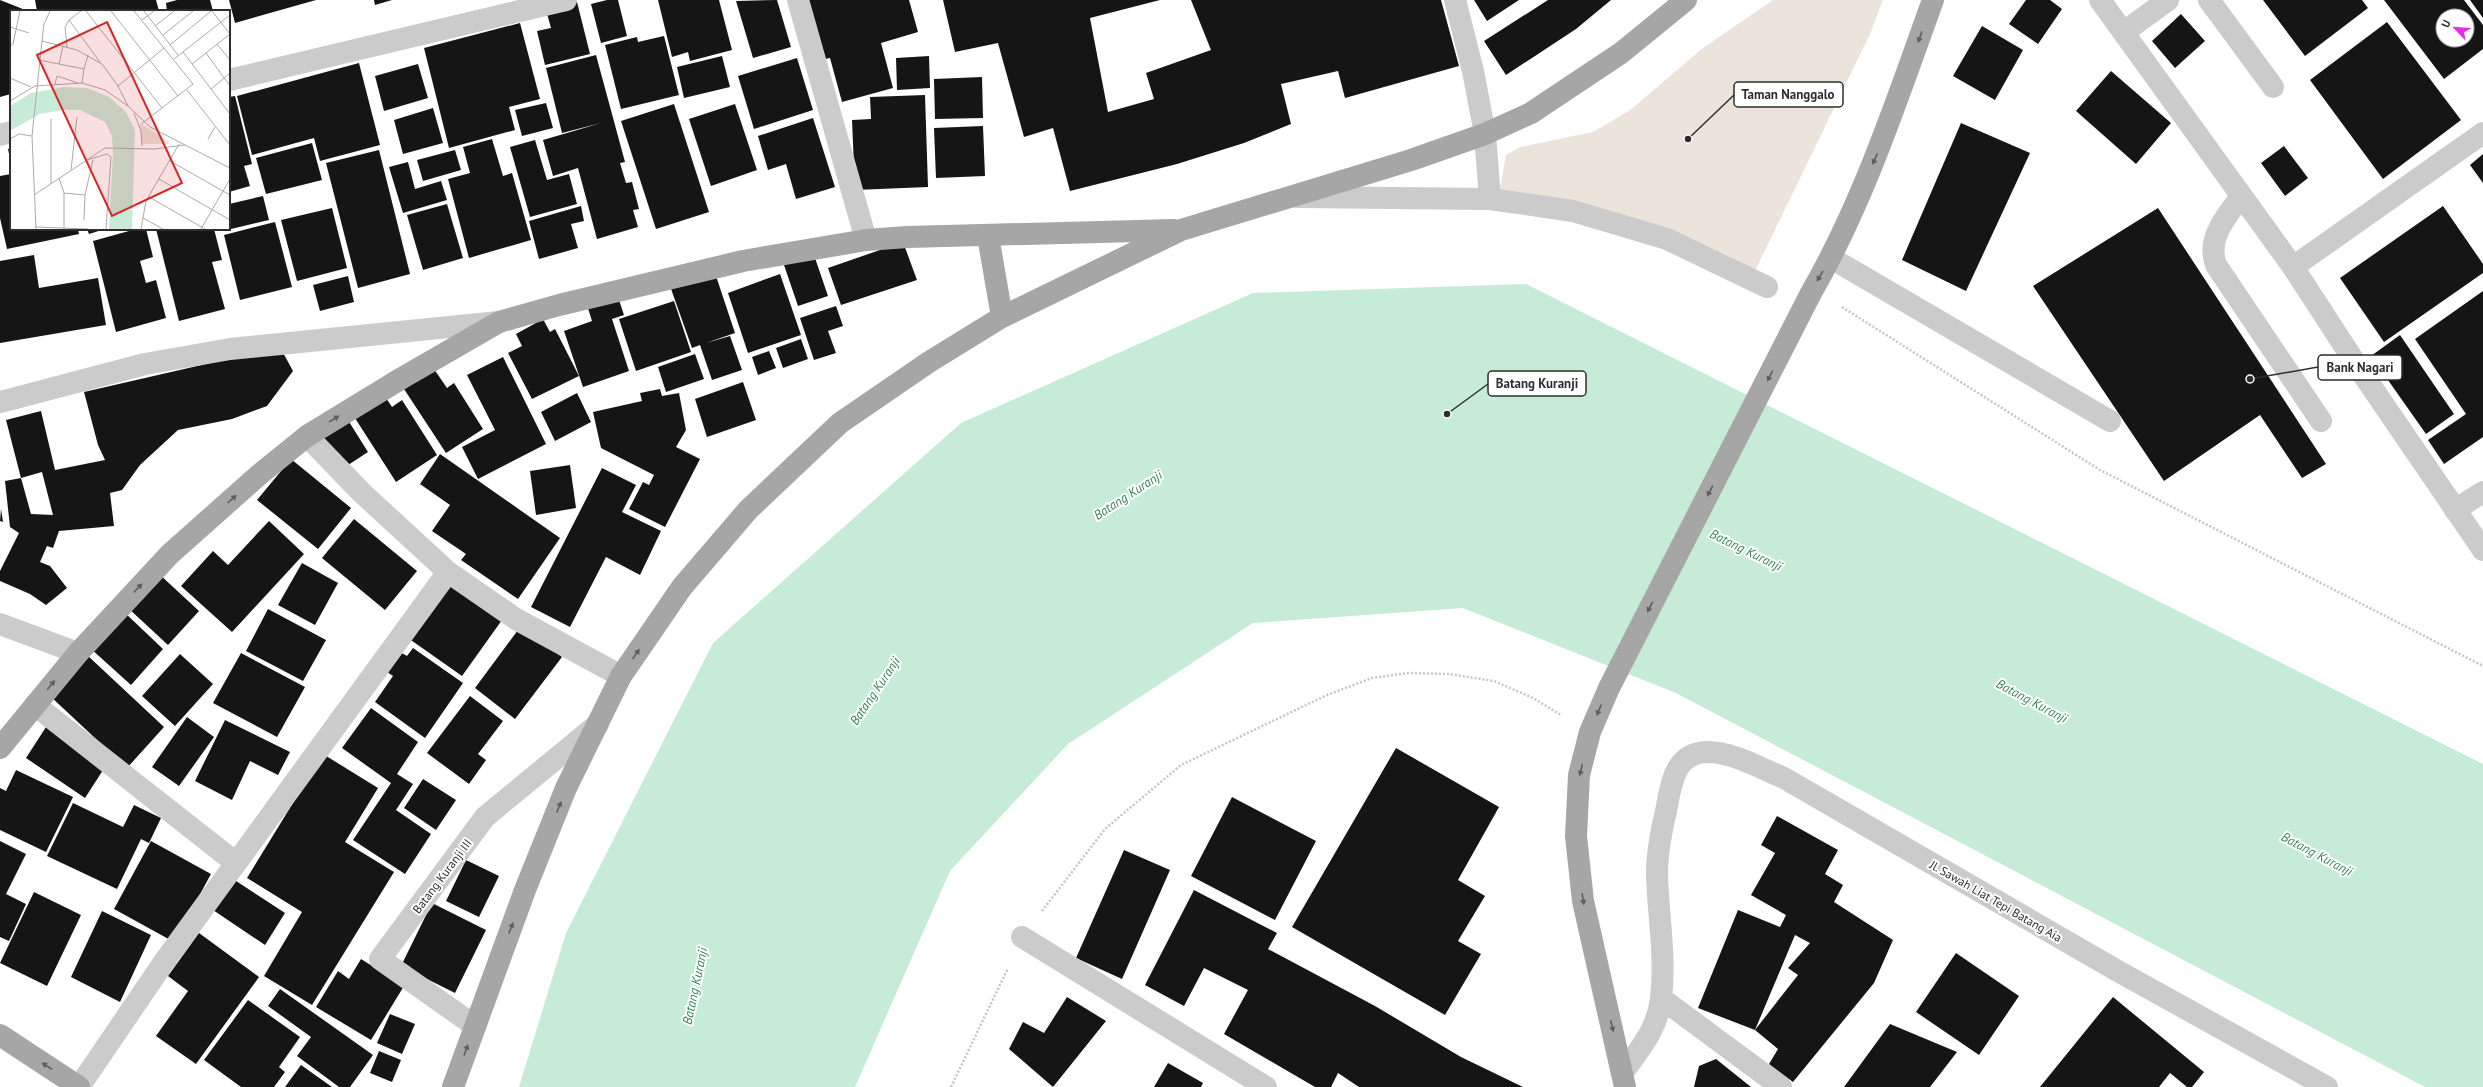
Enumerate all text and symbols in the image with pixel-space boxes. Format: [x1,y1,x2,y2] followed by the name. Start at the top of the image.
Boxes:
[2435,8,2475,48] north arrow
[10,10,230,230] inset map
[2438,18,2454,30] text: U
[1917,31,1923,43] one-way arrow
[1734,82,1843,107] callout: Taman Nanggalo
[1741,86,1835,103] text: Taman Nanggalo
[1872,153,1878,164] one-way arrow
[1817,270,1824,282] one-way arrow
[2318,355,2402,380] callout: Bank Nagari
[2327,359,2393,376] text: Bank Nagari
[1767,370,1773,381] one-way arrow
[1488,371,1586,396] callout: Batang Kuranji
[1496,375,1578,392] text: Batang Kuranji
[329,415,339,423] one-way arrow
[1090,466,1166,524] water label: Batang Kuranji
[1707,485,1713,497] one-way arrow
[227,494,237,503] one-way arrow
[1707,525,1786,575] water label: Batang Kuranji
[133,583,143,593] one-way arrow
[1647,601,1654,612] one-way arrow
[632,649,640,660] one-way arrow
[846,653,904,728] water label: Batang Kuranji
[1993,675,2071,727] water label: Batang Kuranji
[47,680,56,691] one-way arrow
[1596,704,1602,715] one-way arrow
[1577,763,1583,776] one-way arrow
[556,801,562,813] one-way arrow
[2278,828,2356,880] water label: Batang Kuranji
[409,836,475,916] street label: Batang Kuranji III
[1926,856,2065,945] street label: Jl. Sawah Liat Tepi Batang Aia
[1580,893,1586,905] one-way arrow
[509,922,515,934] one-way arrow
[679,945,712,1026] water label: Batang Kuranji
[1609,1020,1615,1032] one-way arrow
[463,1044,469,1056] one-way arrow
[42,1062,52,1070] one-way arrow

